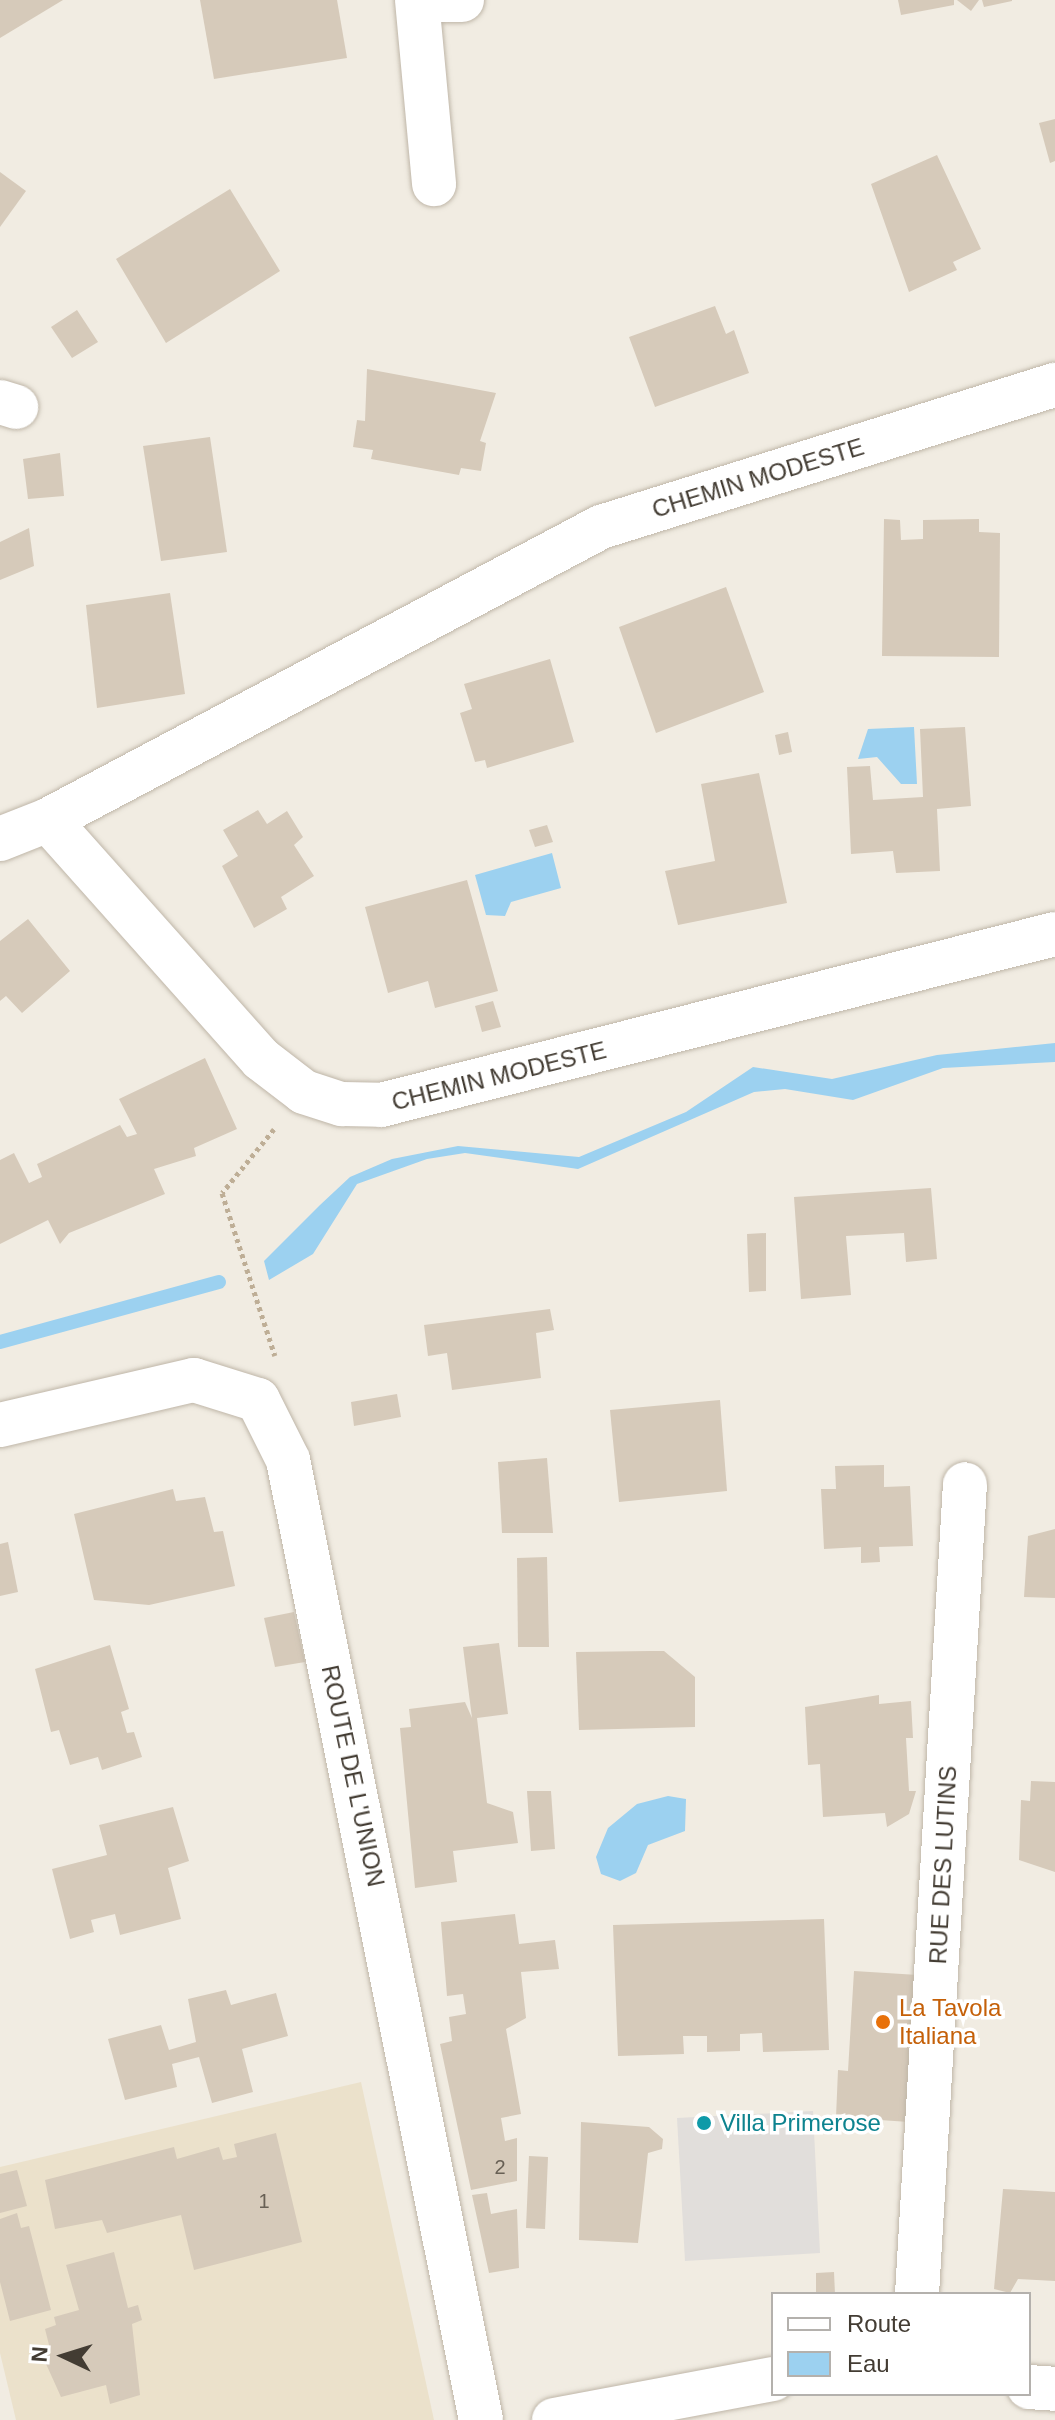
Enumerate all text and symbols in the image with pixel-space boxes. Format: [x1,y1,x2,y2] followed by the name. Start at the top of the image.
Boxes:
[649,432,867,524] street label: CHEMIN MODESTE
[389,1035,609,1117] street label: CHEMIN MODESTE
[315,1663,391,1889] street label: ROUTE DE L'UNION
[923,1765,963,1965] street label: RUE DES LUTINS
[899,1994,1002,2050] place label: La Tavola Italiana
[874,2013,892,2031] marker: La Tavola Italiana
[720,2109,881,2137] place label: Villa Primerose
[695,2114,713,2132] marker: Villa Primerose
[494,2155,506,2179] house number: 2
[258,2189,270,2213] house number: 1
[771,2292,1031,2396] legend
[847,2310,911,2337] text: Route
[24,2316,104,2396] north arrow
[27,2346,53,2363] text: N
[847,2350,890,2377] text: Eau

